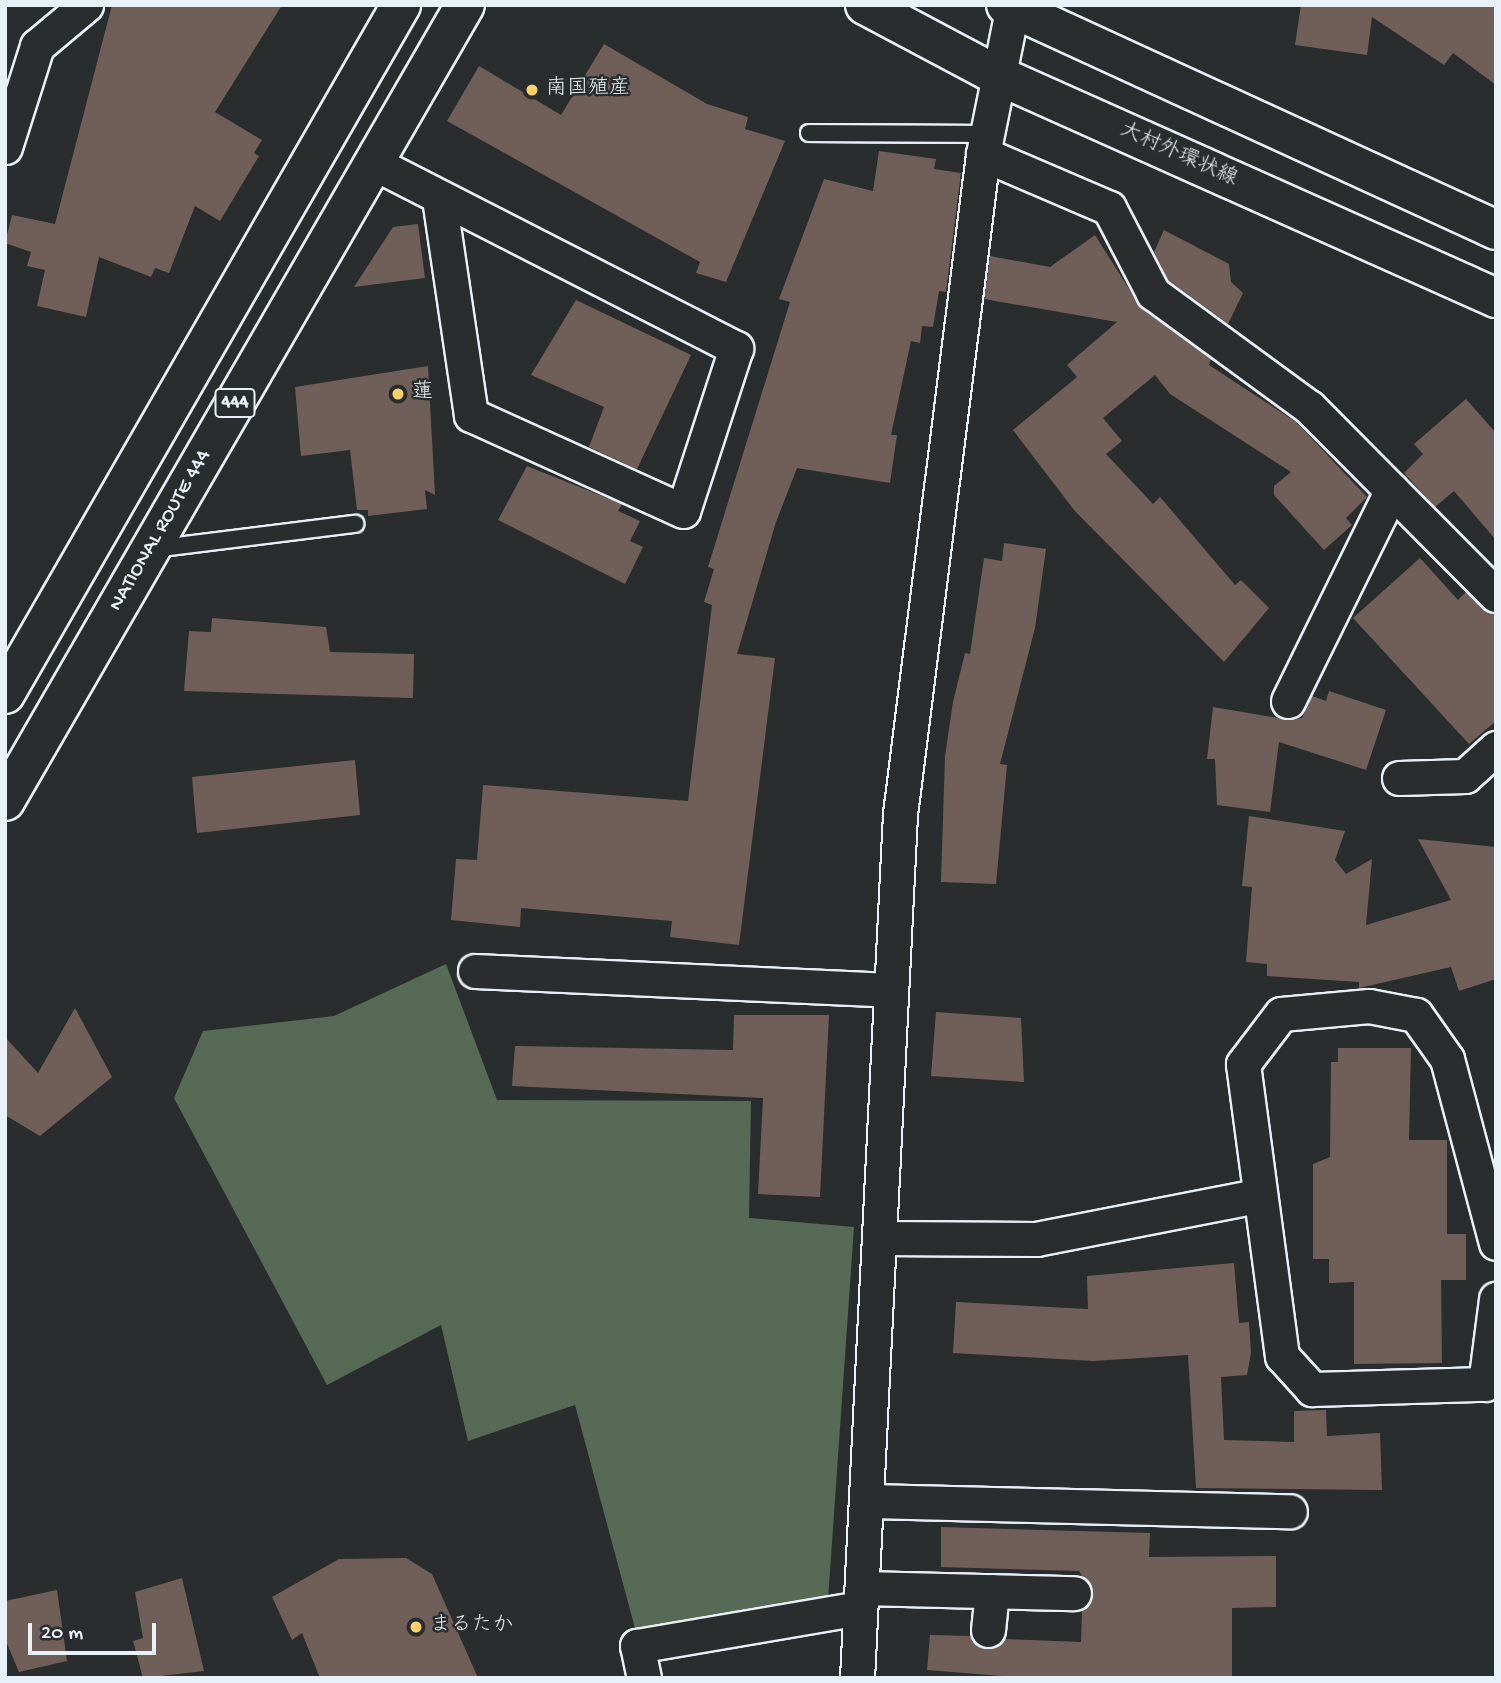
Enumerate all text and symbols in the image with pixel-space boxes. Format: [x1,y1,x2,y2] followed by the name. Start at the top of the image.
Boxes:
[546,77,630,103] place label: 南国殖産
[524,82,540,98] marker: 南国殖産
[1115,119,1241,193] street label: 大村外環状線
[412,381,433,407] place label: 蓮
[390,386,406,402] marker: 蓮
[214,388,256,418] road number: 444
[105,446,217,616] street label: NATIONAL ROUTE 444
[32,1610,159,1654] scale bar
[430,1614,514,1640] place label: まるたか
[408,1619,424,1635] marker: まるたか
[41,1622,83,1647] text: 20 m

